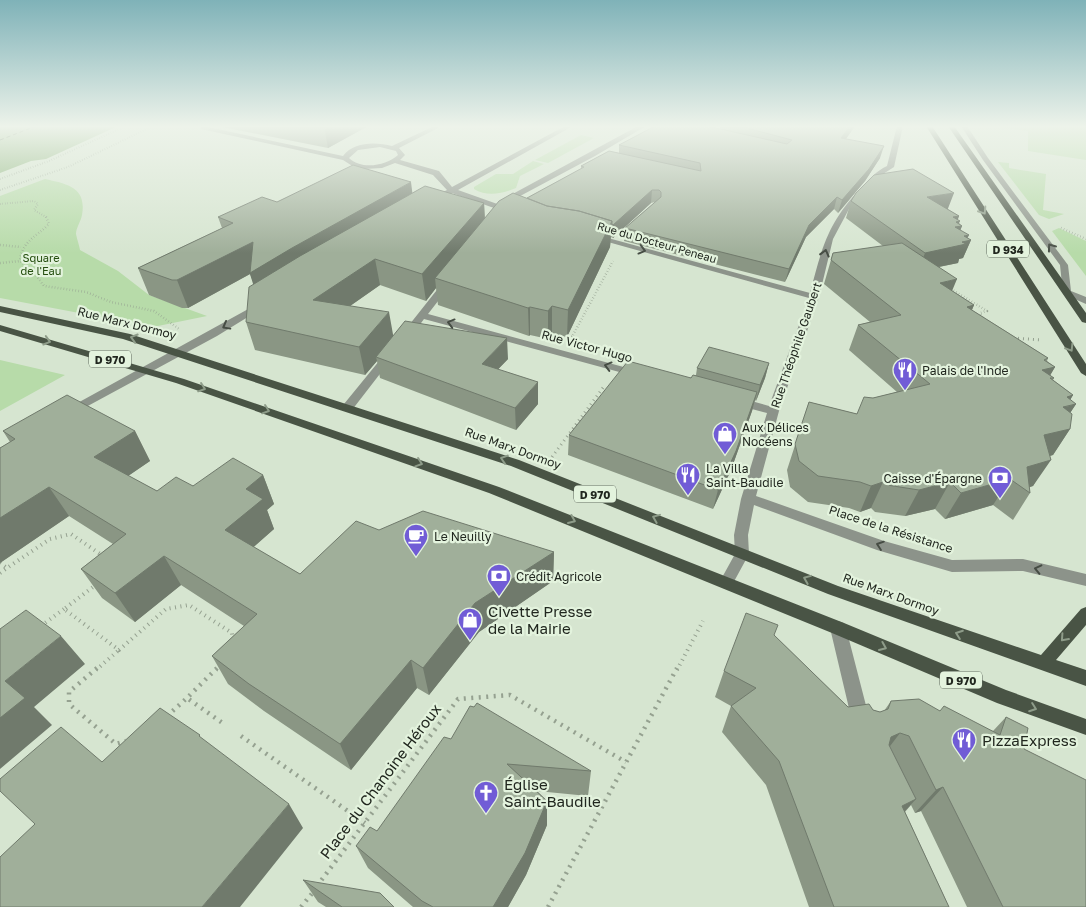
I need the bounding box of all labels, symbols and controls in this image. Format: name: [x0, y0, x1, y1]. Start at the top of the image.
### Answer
one-way arrow: [977, 206, 987, 215]
street label: Rue du Docteur Peneau: [596, 219, 718, 265]
road number: D 934: [987, 240, 1029, 258]
one-way arrow: [1048, 243, 1057, 253]
one-way arrow: [637, 245, 645, 255]
one-way arrow: [819, 248, 830, 257]
park label: Square de l'Eau: [21, 251, 61, 277]
street label: Rue Théophile Gaubert: [767, 280, 825, 410]
street label: Rue Marx Dormoy: [76, 303, 178, 343]
one-way arrow: [448, 319, 456, 329]
one-way arrow: [222, 320, 231, 330]
street label: Rue Victor Hugo: [540, 327, 634, 365]
one-way arrow: [130, 334, 138, 344]
one-way arrow: [42, 335, 51, 346]
one-way arrow: [1064, 343, 1074, 352]
road number: D 970: [89, 350, 131, 368]
restaurant icon: Palais de l'Inde: [892, 357, 918, 391]
one-way arrow: [603, 361, 612, 372]
place label: Palais de l'Inde: [922, 363, 1009, 378]
one-way arrow: [198, 382, 206, 392]
one-way arrow: [261, 404, 270, 414]
place label: Aux Délices Nocéens: [742, 420, 809, 449]
shop icon: Aux Délices Nocéens: [712, 421, 738, 455]
street label: Rue Marx Dormoy: [463, 424, 563, 472]
one-way arrow: [501, 455, 509, 465]
one-way arrow: [415, 457, 423, 467]
place label: La Villa Saint-Baudile: [706, 461, 783, 490]
restaurant icon: La Villa Saint-Baudile: [675, 462, 701, 496]
bank icon: Caisse d'Épargne: [987, 465, 1013, 499]
place label: Caisse d'Épargne: [883, 471, 982, 486]
road number: D 970: [574, 486, 616, 502]
street label: Place de la Résistance: [827, 502, 955, 556]
one-way arrow: [567, 514, 576, 525]
one-way arrow: [652, 514, 661, 524]
cafe icon: Le Neuilly: [403, 523, 429, 557]
place label: Le Neuilly: [434, 529, 492, 544]
one-way arrow: [876, 541, 884, 551]
bank icon: Crédit Agricole: [486, 563, 512, 597]
one-way arrow: [1034, 564, 1043, 575]
place label: Crédit Agricole: [516, 569, 602, 584]
street label: Rue Marx Dormoy: [841, 570, 941, 618]
one-way arrow: [803, 575, 811, 585]
place label: Civette Presse de la Mairie: [488, 602, 592, 637]
shop icon: Civette Presse de la Mairie: [457, 607, 483, 641]
one-way arrow: [955, 630, 964, 640]
one-way arrow: [1061, 633, 1070, 642]
one-way arrow: [878, 640, 887, 651]
road number: D 970: [940, 672, 982, 688]
street label: Place du Chanoine Héroux: [316, 700, 444, 862]
one-way arrow: [1029, 702, 1037, 712]
restaurant icon: PizzaExpress: [951, 727, 977, 761]
place label: PizzaExpress: [982, 731, 1077, 749]
place label: Église Saint-Baudile: [504, 775, 601, 810]
church icon: Église Saint-Baudile: [473, 780, 499, 814]

